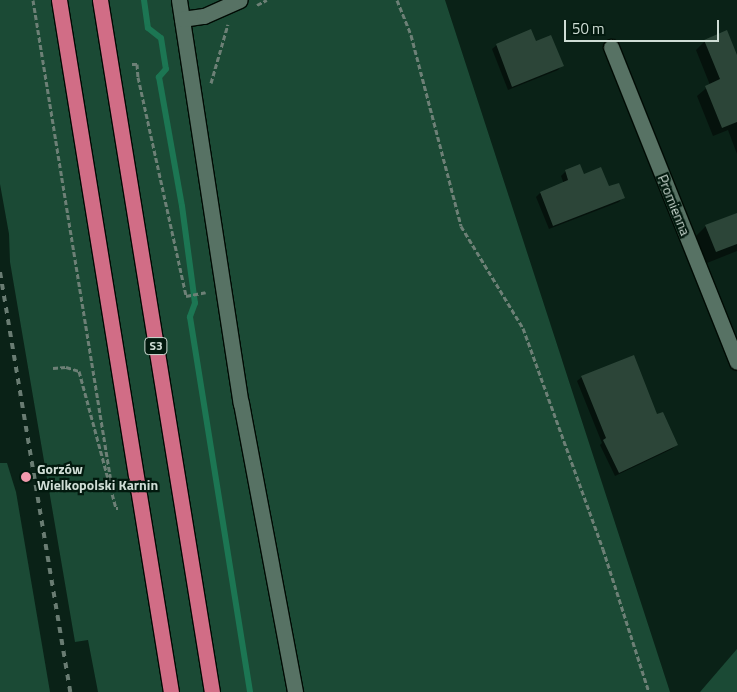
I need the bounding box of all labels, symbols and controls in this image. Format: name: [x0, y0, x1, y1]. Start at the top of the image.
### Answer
scale bar: [567, 10, 722, 42]
text: 50 m: [572, 17, 605, 40]
street label: Promienna: [654, 172, 694, 238]
road number: S3: [144, 336, 168, 356]
place label: Gorzów Wielkopolski Karnin: [37, 461, 158, 494]
marker: Gorzów Wielkopolski Karnin: [19, 470, 33, 484]

